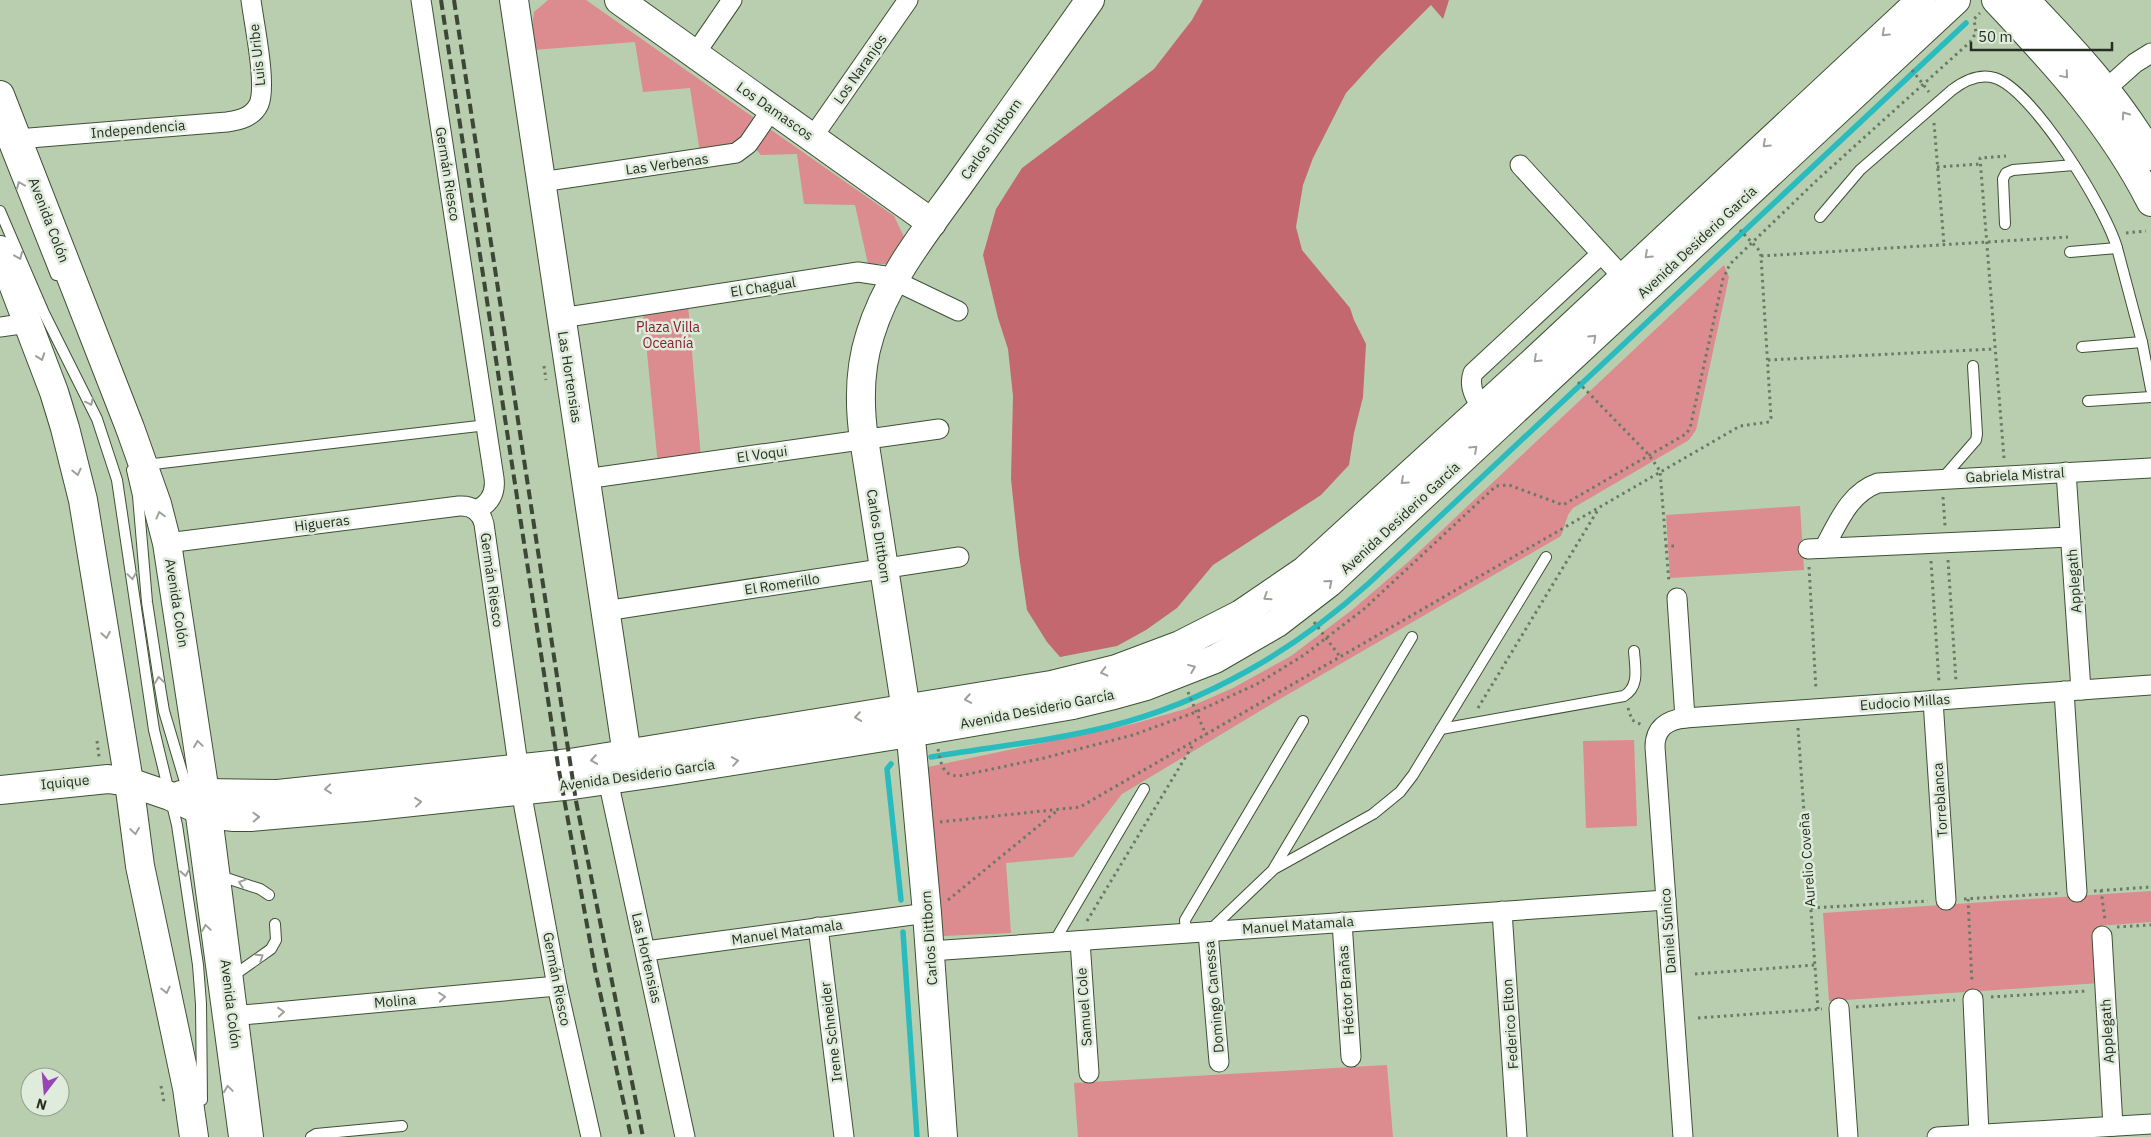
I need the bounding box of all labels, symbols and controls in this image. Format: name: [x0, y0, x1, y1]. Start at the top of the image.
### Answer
scale bar: [1971, 20, 2112, 52]
street label: Luis Uribe: [245, 23, 269, 87]
one-way arrow: [1882, 27, 1891, 36]
text: 50 m: [1978, 27, 2013, 46]
street label: Los Naranjos: [829, 31, 891, 107]
one-way arrow: [2059, 69, 2068, 78]
street label: Los Damascos: [733, 78, 817, 144]
street label: Carlos Dittborn: [956, 95, 1026, 183]
one-way arrow: [2122, 111, 2131, 121]
street label: Independencia: [90, 116, 187, 142]
street label: Germán Riesco: [432, 126, 464, 223]
one-way arrow: [1763, 138, 1772, 147]
street label: Las Verbenas: [624, 149, 710, 179]
street label: Avenida Colón: [25, 175, 73, 265]
one-way arrow: [16, 181, 26, 190]
street label: Avenida Desiderio García: [1634, 182, 1761, 302]
one-way arrow: [1644, 249, 1653, 258]
one-way arrow: [13, 251, 23, 260]
street label: El Chagual: [729, 273, 797, 301]
park label: Plaza Villa Oceanía: [636, 318, 701, 352]
street label: Las Hortensias: [554, 330, 586, 424]
one-way arrow: [1588, 335, 1597, 344]
one-way arrow: [35, 353, 45, 361]
one-way arrow: [1533, 353, 1542, 362]
one-way arrow: [83, 397, 94, 406]
street label: El Voqui: [736, 442, 788, 466]
one-way arrow: [1469, 446, 1478, 455]
street label: Avenida Desiderio García: [1337, 458, 1464, 578]
street label: Gabriela Mistral: [1965, 463, 2065, 487]
one-way arrow: [71, 468, 82, 477]
one-way arrow: [1400, 475, 1409, 484]
street label: Carlos Dittborn: [863, 488, 895, 584]
one-way arrow: [155, 511, 166, 520]
street label: Higueras: [293, 511, 351, 535]
street label: Germán Riesco: [476, 532, 508, 629]
street label: Applegath: [2063, 548, 2085, 614]
street label: Avenida Colón: [161, 557, 193, 649]
street label: El Romerillo: [743, 569, 821, 599]
one-way arrow: [126, 572, 137, 580]
one-way arrow: [1324, 580, 1333, 589]
one-way arrow: [1263, 591, 1273, 600]
one-way arrow: [100, 631, 111, 639]
one-way arrow: [1187, 664, 1196, 675]
one-way arrow: [1100, 666, 1109, 677]
one-way arrow: [154, 676, 164, 685]
street label: Avenida Desiderio García: [958, 685, 1116, 733]
street label: Eudocio Millas: [1859, 690, 1951, 714]
one-way arrow: [963, 694, 972, 704]
one-way arrow: [854, 712, 862, 722]
one-way arrow: [194, 740, 204, 749]
one-way arrow: [590, 754, 599, 764]
street label: Avenida Desiderio García: [558, 755, 716, 795]
one-way arrow: [731, 756, 739, 766]
street label: Torreblanca: [1928, 762, 1952, 838]
street label: Iquique: [40, 770, 91, 794]
one-way arrow: [324, 783, 332, 794]
one-way arrow: [414, 796, 422, 807]
one-way arrow: [252, 812, 260, 822]
street label: Aurelio Coveña: [1795, 812, 1819, 908]
one-way arrow: [130, 826, 140, 835]
one-way arrow: [180, 869, 190, 877]
one-way arrow: [238, 879, 247, 889]
street label: Daniel Súnico: [1656, 888, 1680, 974]
street label: Carlos Dittborn: [917, 890, 941, 986]
street label: Las Hortensias: [628, 911, 666, 1005]
street label: Manuel Matamala: [1242, 912, 1355, 938]
street label: Manuel Matamala: [730, 915, 844, 949]
one-way arrow: [201, 923, 212, 931]
street label: Germán Riesco: [539, 931, 575, 1028]
street label: Domingo Canessa: [1200, 940, 1228, 1054]
street label: Héctor Brañas: [1334, 944, 1358, 1035]
one-way arrow: [254, 954, 263, 963]
street label: Avenida Colón: [217, 958, 245, 1050]
street label: Samuel Cole: [1072, 967, 1096, 1047]
street label: Federico Elton: [1498, 978, 1522, 1070]
street label: Irene Schneider: [816, 981, 846, 1083]
one-way arrow: [160, 986, 171, 995]
street label: Molina: [373, 990, 417, 1012]
one-way arrow: [439, 992, 447, 1003]
street label: Applegath: [2096, 998, 2118, 1064]
one-way arrow: [277, 1007, 285, 1018]
north arrow: [20, 1067, 70, 1117]
one-way arrow: [223, 1084, 233, 1093]
text: N: [34, 1094, 49, 1115]

